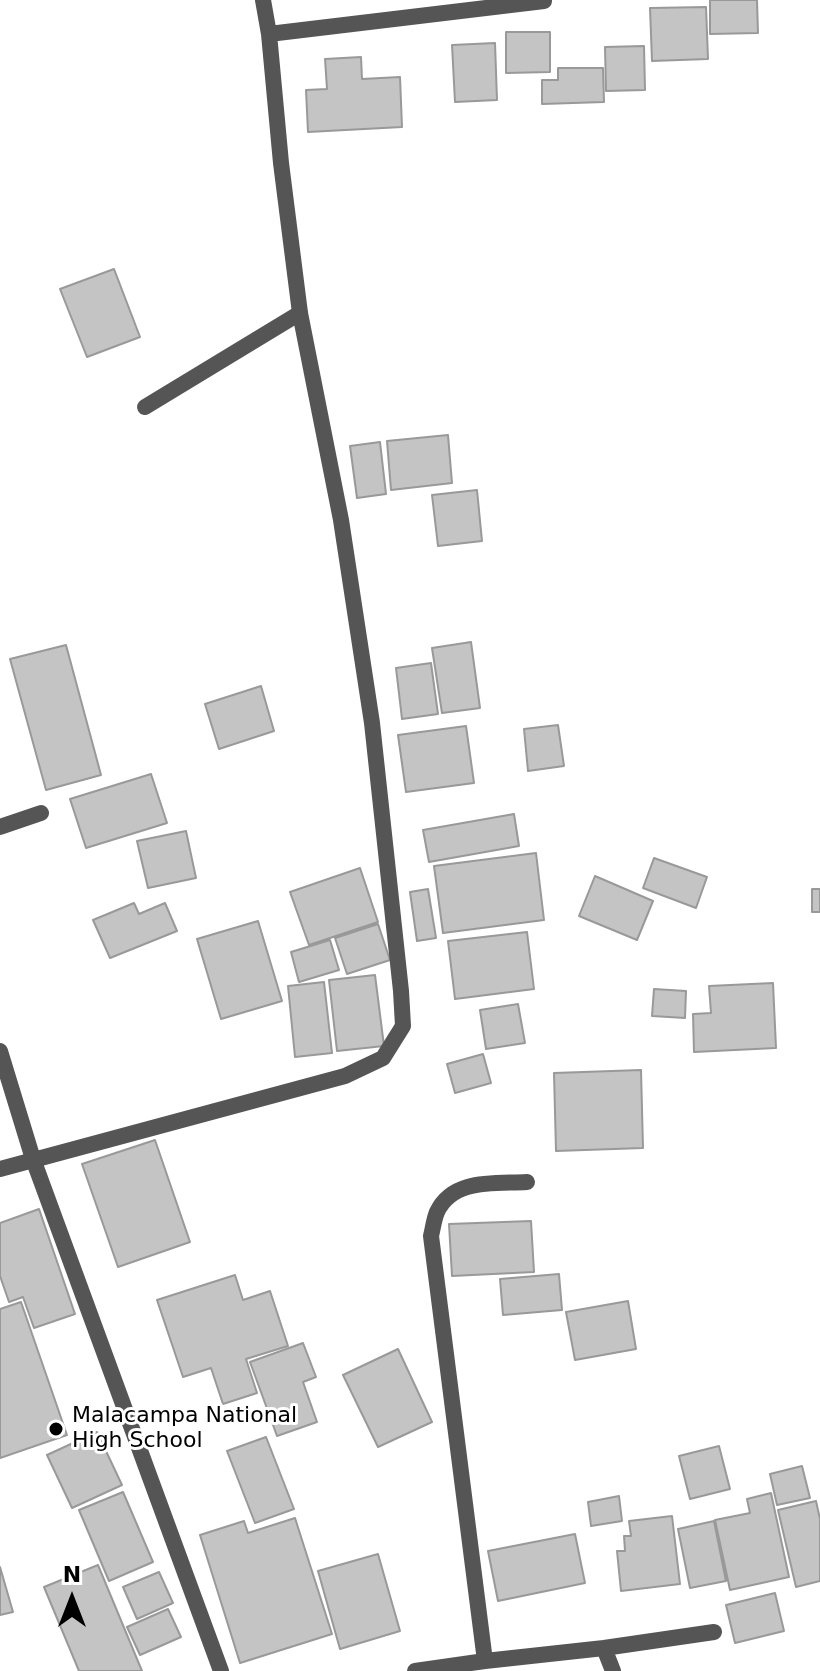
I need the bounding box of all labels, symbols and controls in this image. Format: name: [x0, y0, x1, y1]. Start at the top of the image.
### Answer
place label: Malacampa National High School: [72, 1403, 297, 1454]
marker: Malacampa National High School: [47, 1420, 65, 1438]
north arrow: [32, 1559, 112, 1639]
text: N: [63, 1562, 81, 1587]

